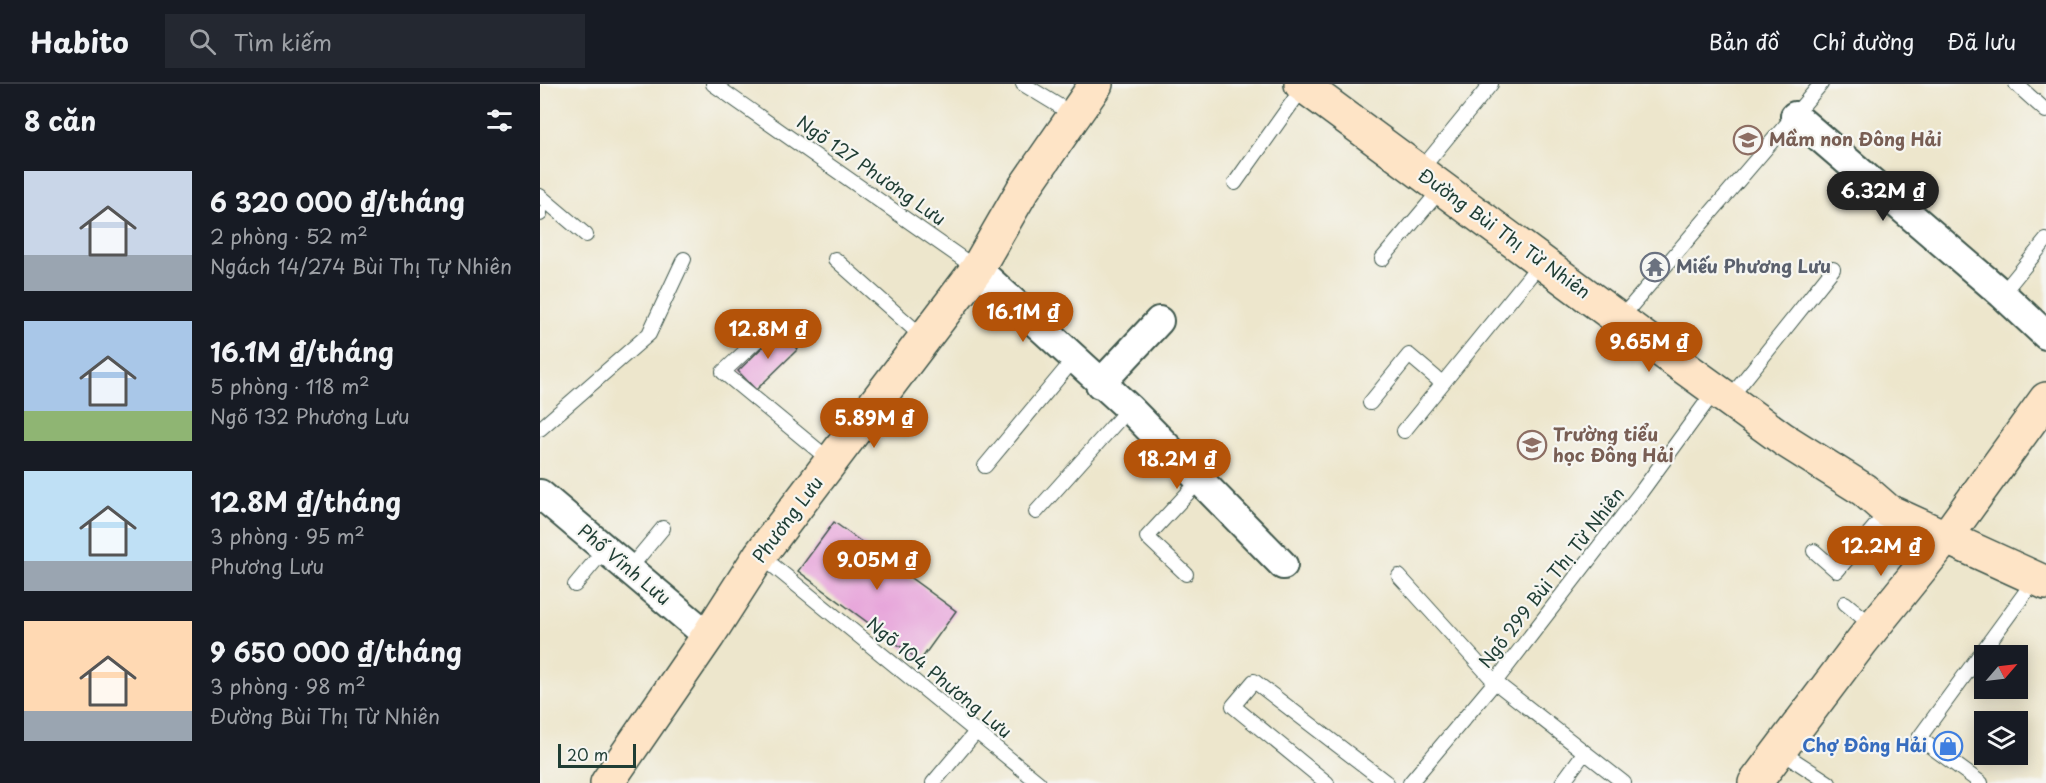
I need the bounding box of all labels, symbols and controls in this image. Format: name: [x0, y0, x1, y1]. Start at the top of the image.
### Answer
search box: [165, 14, 585, 68]
text: Habito: [30, 20, 129, 63]
icon: search: [186, 25, 219, 58]
text: Tìm kiếm: [234, 25, 332, 58]
text: Bản đồ: [1709, 25, 1779, 57]
text: Chỉ đường: [1812, 25, 1914, 57]
text: Đã lưu: [1947, 25, 2016, 57]
text: 8 căn: [24, 101, 96, 140]
icon: filters: [483, 104, 516, 137]
street label: Ngõ 127 Phương Lưu: [792, 108, 952, 231]
school or university icon: Mầm non Đông Hải: [1732, 124, 1764, 156]
place label: Mầm non Đông Hải: [1769, 125, 1942, 152]
street label: Đường Bùi Thị Từ Nhiên: [1413, 161, 1597, 305]
pin: 6.32M ₫: [1828, 171, 1938, 222]
text: 6.32M ₫: [1841, 175, 1925, 205]
text: 6 320 000 ₫/tháng: [210, 182, 465, 221]
icon: home: [72, 195, 144, 267]
text: 2 phòng · 52 m²: [210, 221, 368, 251]
text: Ngách 14/274 Bùi Thị Tự Nhiên: [210, 251, 512, 281]
temple icon: Miếu Phương Lưu: [1639, 251, 1671, 283]
place label: Miếu Phương Lưu: [1676, 252, 1831, 279]
pin: 16.1M ₫: [968, 292, 1078, 343]
text: 16.1M ₫: [986, 296, 1060, 326]
pin: 12.8M ₫: [713, 309, 823, 360]
text: 12.8M ₫: [729, 313, 807, 343]
pin: 9.65M ₫: [1594, 322, 1704, 373]
text: 9.65M ₫: [1609, 326, 1689, 356]
text: 16.1M ₫/tháng: [210, 332, 394, 371]
icon: home: [72, 345, 144, 417]
text: 5 phòng · 118 m²: [210, 371, 370, 401]
pin: 5.89M ₫: [819, 398, 929, 449]
text: Ngõ 132 Phương Lưu: [210, 401, 410, 431]
text: 5.89M ₫: [834, 402, 914, 432]
place label: Trường tiểu học Đông Hải: [1553, 420, 1674, 468]
school or university icon: Trường tiểu học Đông Hải: [1516, 429, 1548, 461]
pin: 18.2M ₫: [1122, 439, 1232, 490]
text: 18.2M ₫: [1138, 443, 1216, 473]
street label: Phương Lưu: [745, 470, 828, 568]
street label: Ngõ 299 Bùi Thị Từ Nhiên: [1472, 481, 1630, 673]
text: 12.8M ₫/tháng: [210, 482, 401, 521]
icon: home: [72, 495, 144, 567]
street label: Phố Vĩnh Lưu: [573, 517, 677, 611]
text: 3 phòng · 95 m²: [210, 521, 365, 551]
pin: 12.2M ₫: [1826, 526, 1936, 577]
text: 12.2M ₫: [1841, 530, 1921, 560]
pin: 9.05M ₫: [822, 540, 932, 591]
text: 9.05M ₫: [837, 544, 917, 574]
text: Phương Lưu: [210, 551, 324, 581]
street label: Ngõ 104 Phương Lưu: [861, 610, 1018, 744]
text: 9 650 000 ₫/tháng: [210, 632, 462, 671]
icon: home: [72, 645, 144, 717]
north arrow: [1974, 645, 2028, 699]
map controls: [1974, 645, 2028, 765]
text: 3 phòng · 98 m²: [210, 671, 366, 701]
text: Đường Bùi Thị Từ Nhiên: [210, 701, 440, 731]
button: layers: [1974, 711, 2028, 765]
shop icon: Chợ Đông Hải: [1932, 730, 1964, 762]
place label: Chợ Đông Hải: [1802, 731, 1927, 758]
scale bar: [558, 741, 636, 768]
text: 20 m: [567, 742, 608, 766]

